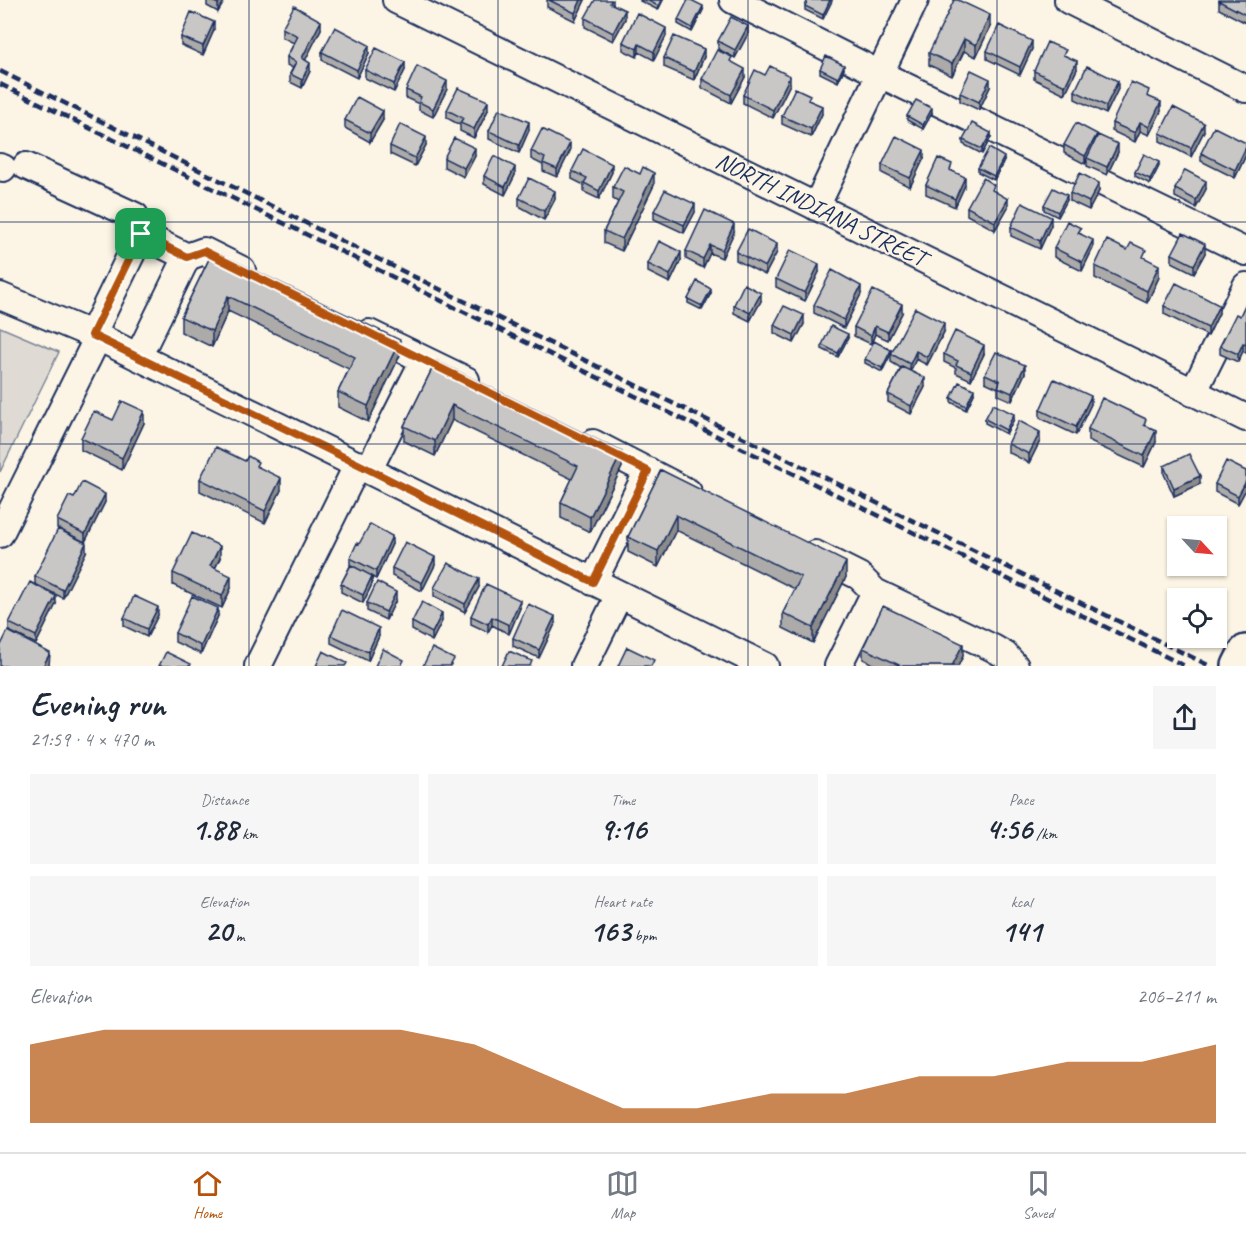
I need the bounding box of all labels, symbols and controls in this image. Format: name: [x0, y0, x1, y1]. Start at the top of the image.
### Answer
street label: NORTH INDIANA STREET: [711, 145, 936, 276]
pin: [115, 208, 166, 259]
icon: arrive: [124, 217, 157, 250]
north arrow: [1167, 516, 1227, 576]
map controls: [1167, 516, 1227, 648]
button: locate: [1167, 588, 1227, 648]
text: Evening run: [30, 683, 165, 725]
button: share: [1153, 686, 1216, 749]
text: 21:59 · 4 × 470 m: [30, 727, 154, 752]
text: Distance: [201, 790, 249, 810]
text: Time: [611, 790, 635, 810]
text: Pace: [1009, 790, 1034, 810]
text: 1.88: [192, 810, 238, 848]
text: 9:16: [600, 810, 646, 848]
text: 4:56: [986, 810, 1032, 848]
text: km: [238, 824, 258, 844]
text: /km: [1032, 824, 1057, 844]
text: Elevation: [200, 892, 249, 912]
text: Heart rate: [594, 892, 652, 912]
text: kcal: [1011, 892, 1032, 912]
text: 20: [205, 912, 232, 950]
text: 163: [590, 912, 631, 950]
text: 141: [1001, 912, 1042, 950]
text: m: [232, 926, 245, 946]
text: bpm: [631, 926, 656, 946]
text: Elevation: [30, 984, 92, 1009]
text: 206–211 m: [1137, 984, 1216, 1009]
tab: Home: [191, 1167, 224, 1223]
tab: Map: [606, 1167, 639, 1223]
tab: Saved: [1022, 1167, 1055, 1223]

